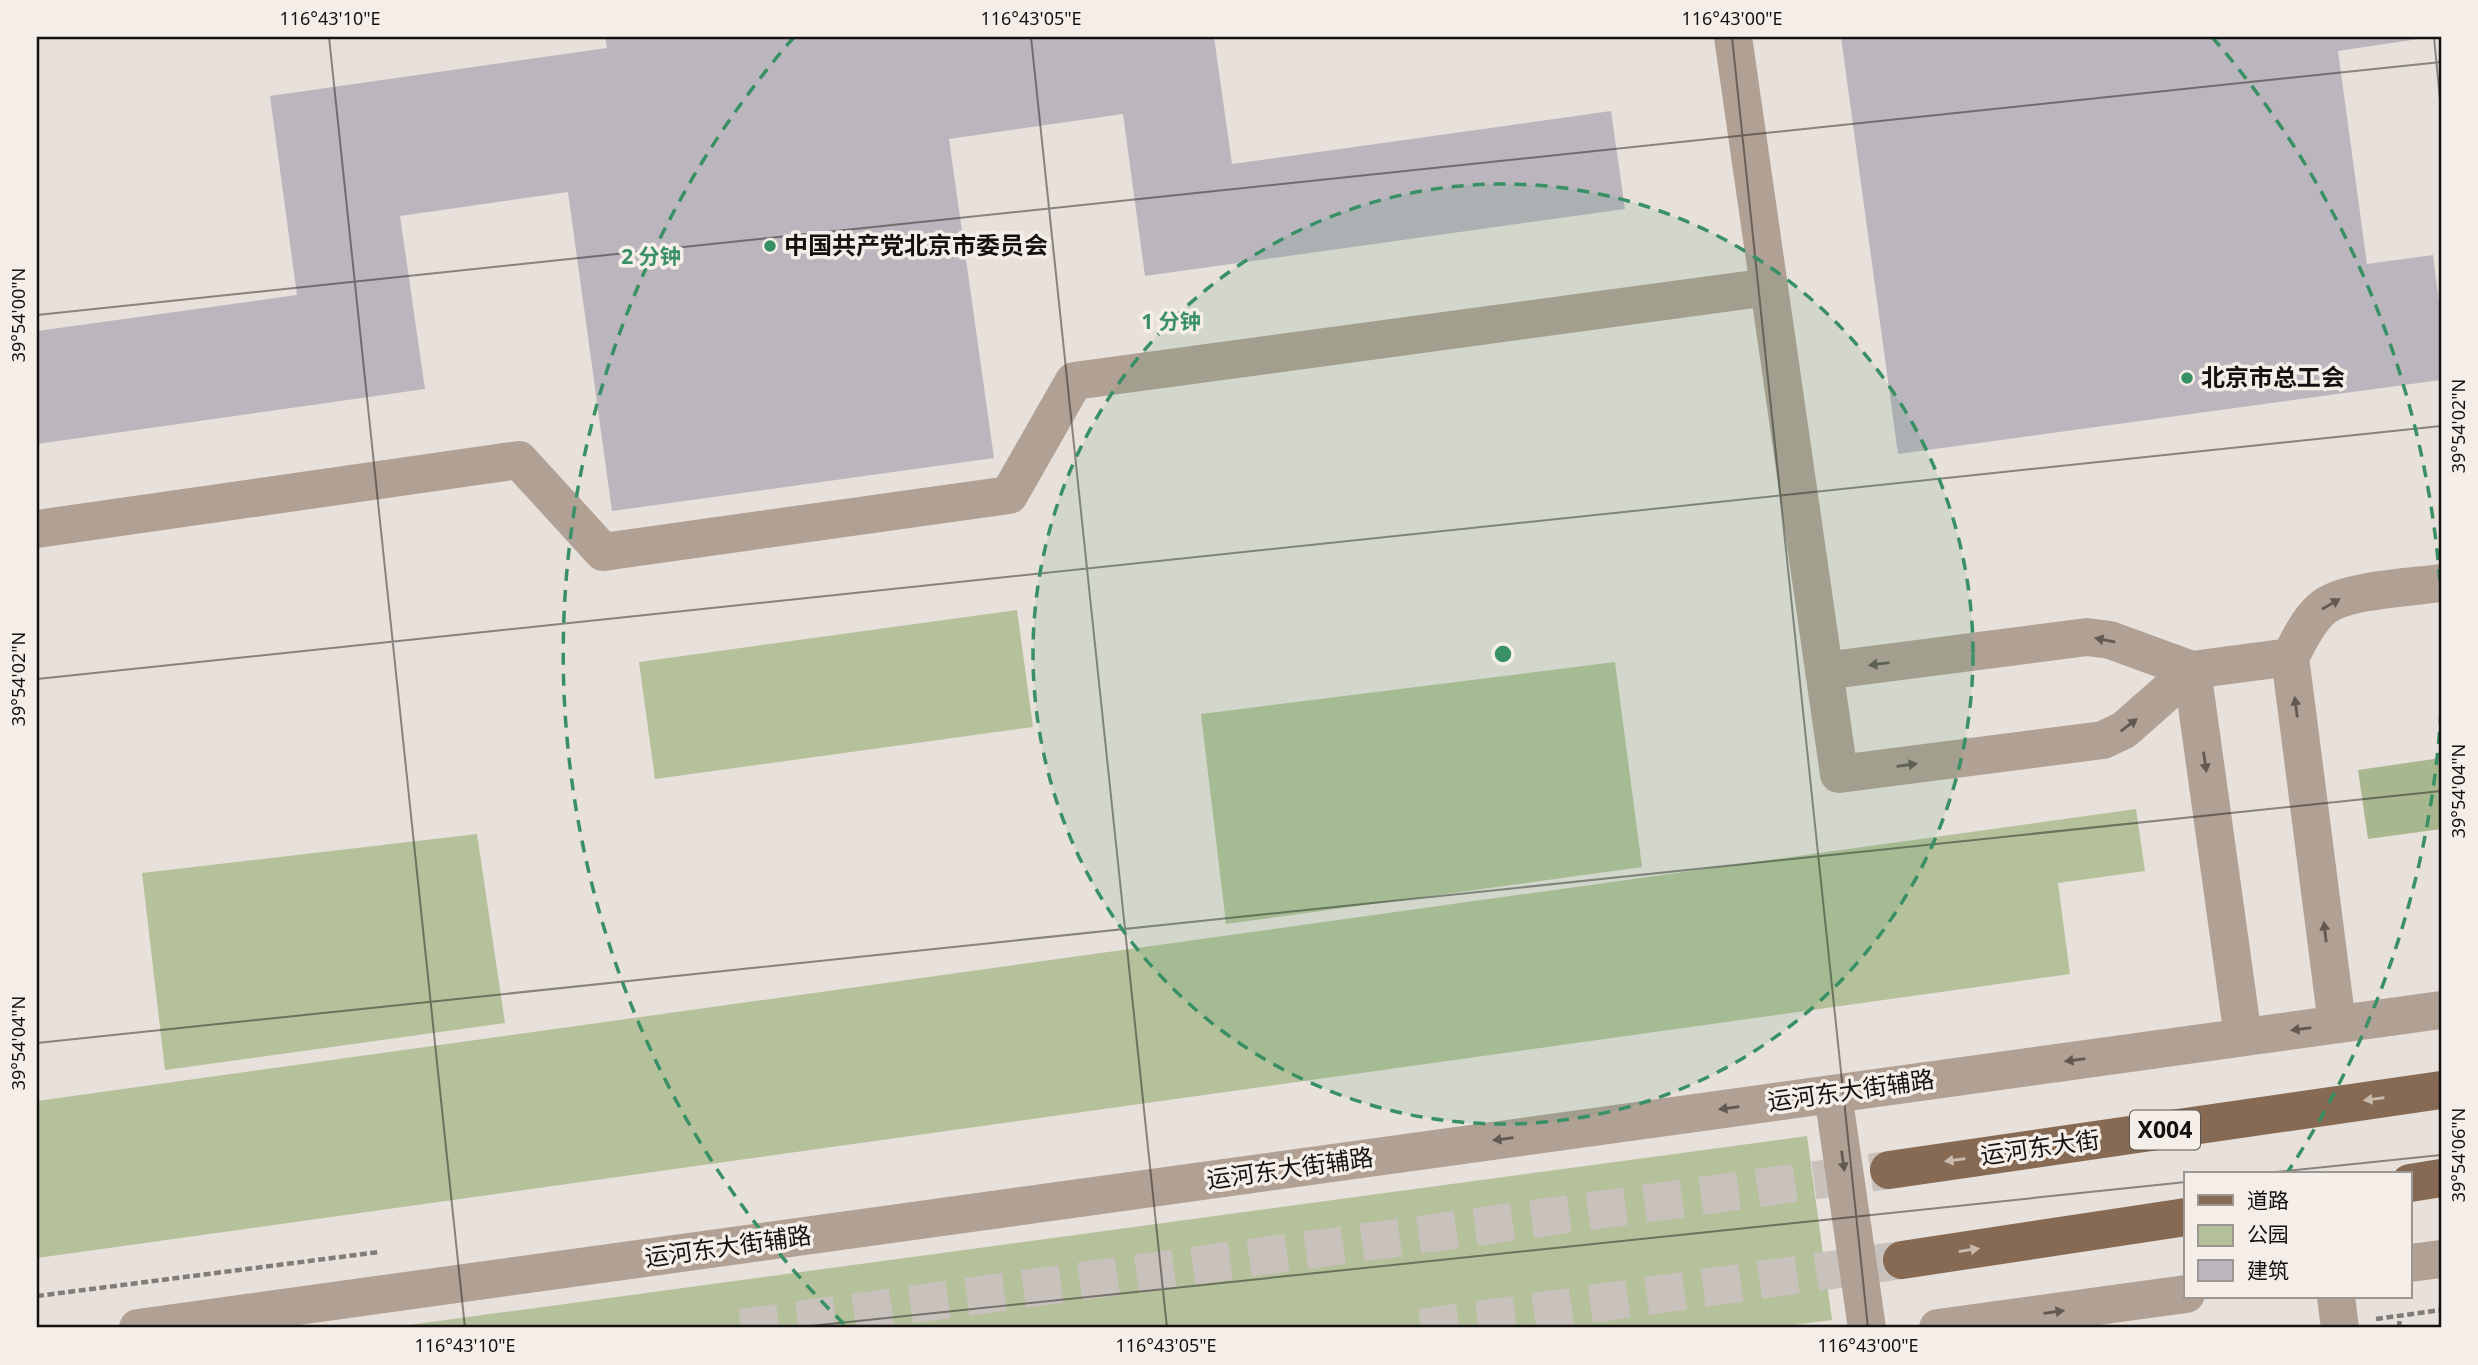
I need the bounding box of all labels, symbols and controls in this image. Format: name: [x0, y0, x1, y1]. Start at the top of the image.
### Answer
text: 116°43'10"E: [279, 6, 381, 30]
text: 116°43'05"E: [980, 6, 1082, 30]
text: 116°43'00"E: [1681, 6, 1783, 30]
place label: 中国共产党北京市委员会: [784, 228, 1048, 261]
marker: 中国共产党北京市委员会: [762, 238, 778, 254]
text: 2 分钟: [621, 242, 681, 270]
text: 39°54'00"N: [6, 268, 30, 362]
text: 1 分钟: [1141, 307, 1201, 335]
place label: 北京市总工会: [2201, 360, 2345, 393]
marker: 北京市总工会: [2179, 370, 2195, 386]
text: 39°54'02"N: [2446, 379, 2470, 473]
one-way arrow: [2321, 598, 2341, 611]
text: 39°54'02"N: [6, 632, 30, 726]
one-way arrow: [2094, 634, 2116, 645]
centre of rings: [1491, 642, 1515, 666]
one-way arrow: [1868, 659, 1890, 670]
one-way arrow: [2290, 696, 2301, 718]
one-way arrow: [2119, 717, 2137, 732]
text: 39°54'04"N: [2446, 744, 2470, 838]
one-way arrow: [2199, 751, 2210, 773]
one-way arrow: [1896, 760, 1918, 771]
one-way arrow: [2320, 921, 2331, 943]
text: 39°54'04"N: [6, 996, 30, 1090]
one-way arrow: [2290, 1024, 2312, 1035]
one-way arrow: [2064, 1055, 2086, 1066]
street label: 运河东大街辅路: [1765, 1061, 1936, 1118]
one-way arrow: [2363, 1094, 2385, 1105]
one-way arrow: [1718, 1103, 1740, 1114]
text: 39°54'06"N: [2446, 1108, 2470, 1202]
road number: X004: [2130, 1110, 2200, 1149]
street label: 运河东大街: [1978, 1122, 2102, 1171]
one-way arrow: [1492, 1134, 1514, 1145]
street label: 运河东大街辅路: [1204, 1139, 1375, 1196]
one-way arrow: [1838, 1150, 1849, 1172]
one-way arrow: [1943, 1155, 1965, 1166]
legend: [2184, 1172, 2412, 1298]
text: 道路: [2247, 1186, 2289, 1214]
street label: 运河东大街辅路: [642, 1217, 813, 1274]
text: 公园: [2247, 1220, 2289, 1248]
one-way arrow: [1958, 1244, 1980, 1255]
text: 建筑: [2247, 1256, 2289, 1284]
one-way arrow: [2043, 1307, 2065, 1318]
text: 116°43'10"E: [414, 1333, 516, 1357]
text: 116°43'05"E: [1115, 1333, 1217, 1357]
text: 116°43'00"E: [1817, 1333, 1919, 1357]

